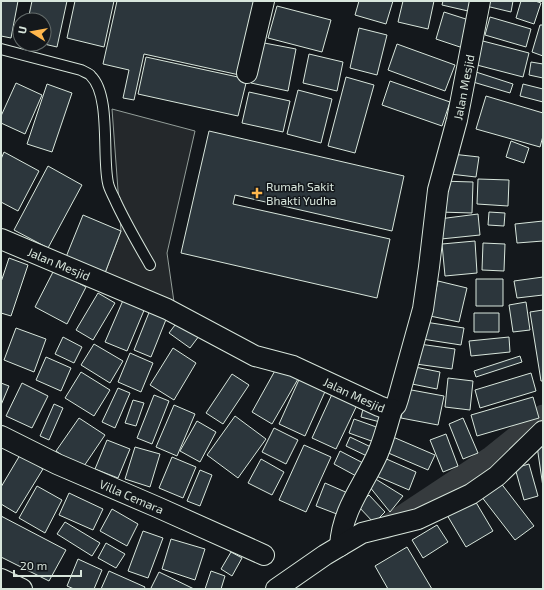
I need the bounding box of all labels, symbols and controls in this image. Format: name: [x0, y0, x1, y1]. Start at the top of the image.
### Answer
north arrow: [12, 12, 52, 52]
text: U: [15, 25, 29, 35]
street label: Jalan Mesjid: [450, 53, 477, 121]
place label: Rumah Sakit Bhakti Yudha: [266, 179, 336, 207]
marker: Rumah Sakit Bhakti Yudha: [251, 187, 263, 199]
street label: Jalan Mesjid: [26, 244, 92, 283]
street label: Jalan Mesjid: [321, 374, 387, 415]
street label: Villa Cemara: [98, 476, 166, 516]
scale bar: [14, 552, 81, 578]
text: 20 m: [20, 558, 47, 572]

